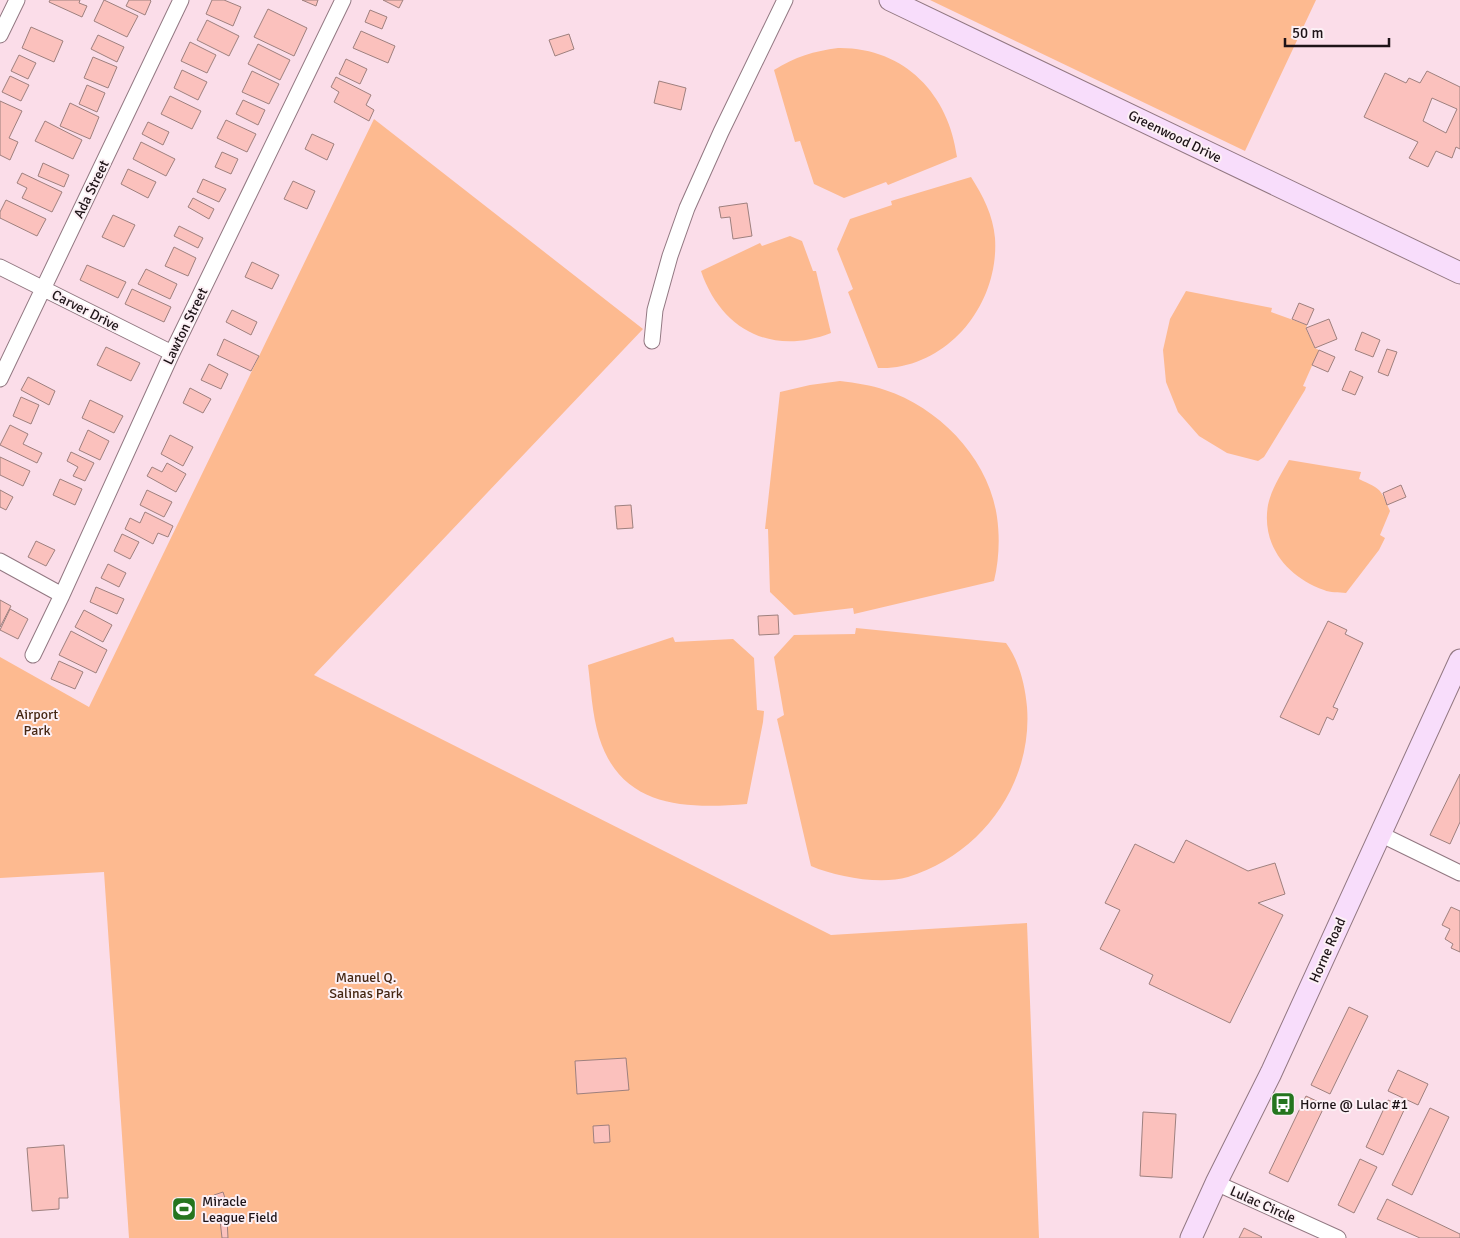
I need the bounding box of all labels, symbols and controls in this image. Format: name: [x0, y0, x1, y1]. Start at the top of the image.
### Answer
scale bar: [1285, 15, 1389, 47]
text: 50 m: [1292, 24, 1323, 42]
street label: Greenwood Drive: [1125, 107, 1224, 166]
street label: Ada Street: [70, 157, 113, 221]
street label: Lawton Street: [159, 285, 211, 368]
street label: Carver Drive: [49, 286, 122, 335]
park label: Airport Park: [16, 706, 58, 739]
street label: Horne Road: [1306, 915, 1349, 985]
park label: Manuel Q. Salinas Park: [329, 969, 403, 1002]
bus stop icon: Horne @ Lulac #1: [1270, 1091, 1296, 1117]
place label: Horne @ Lulac #1: [1300, 1096, 1408, 1113]
street label: Lulac Circle: [1227, 1182, 1298, 1226]
place label: Miracle League Field: [202, 1193, 278, 1226]
sports icon: Miracle League Field: [171, 1196, 197, 1222]

